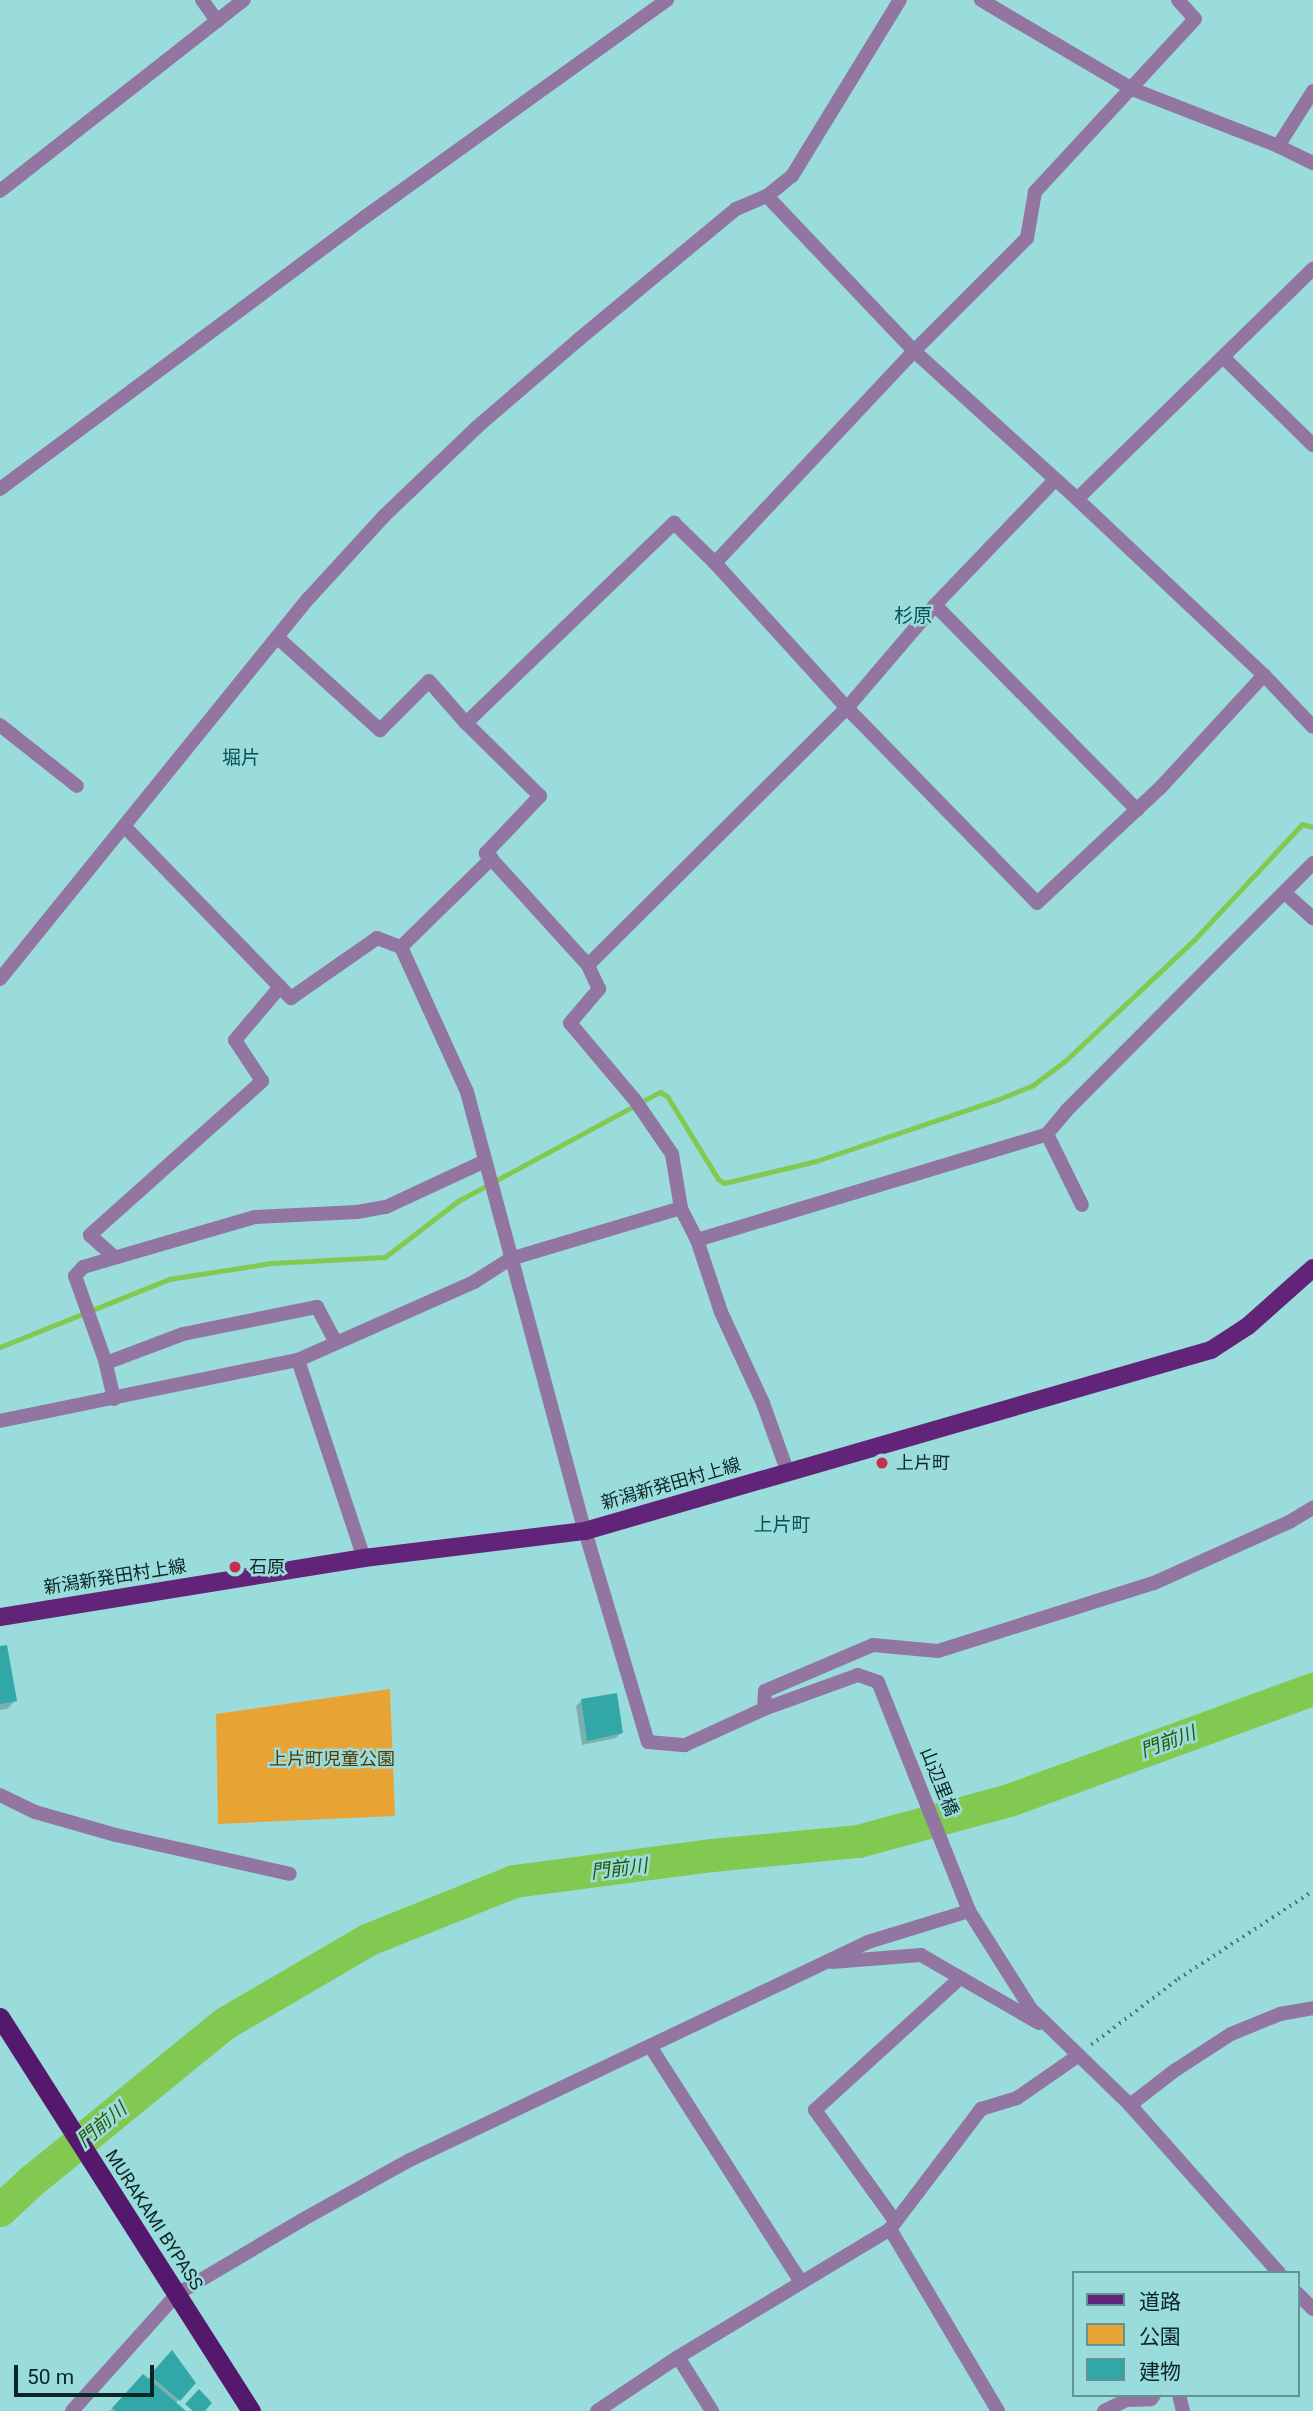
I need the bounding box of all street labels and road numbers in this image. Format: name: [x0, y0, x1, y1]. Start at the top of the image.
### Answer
street label: 新潟新発田村上線: [599, 1454, 743, 1514]
street label: 新潟新発田村上線: [42, 1555, 188, 1599]
street label: 山辺里橋: [916, 1745, 962, 1819]
street label: MURAKAMI BYPASS: [101, 2146, 207, 2294]

